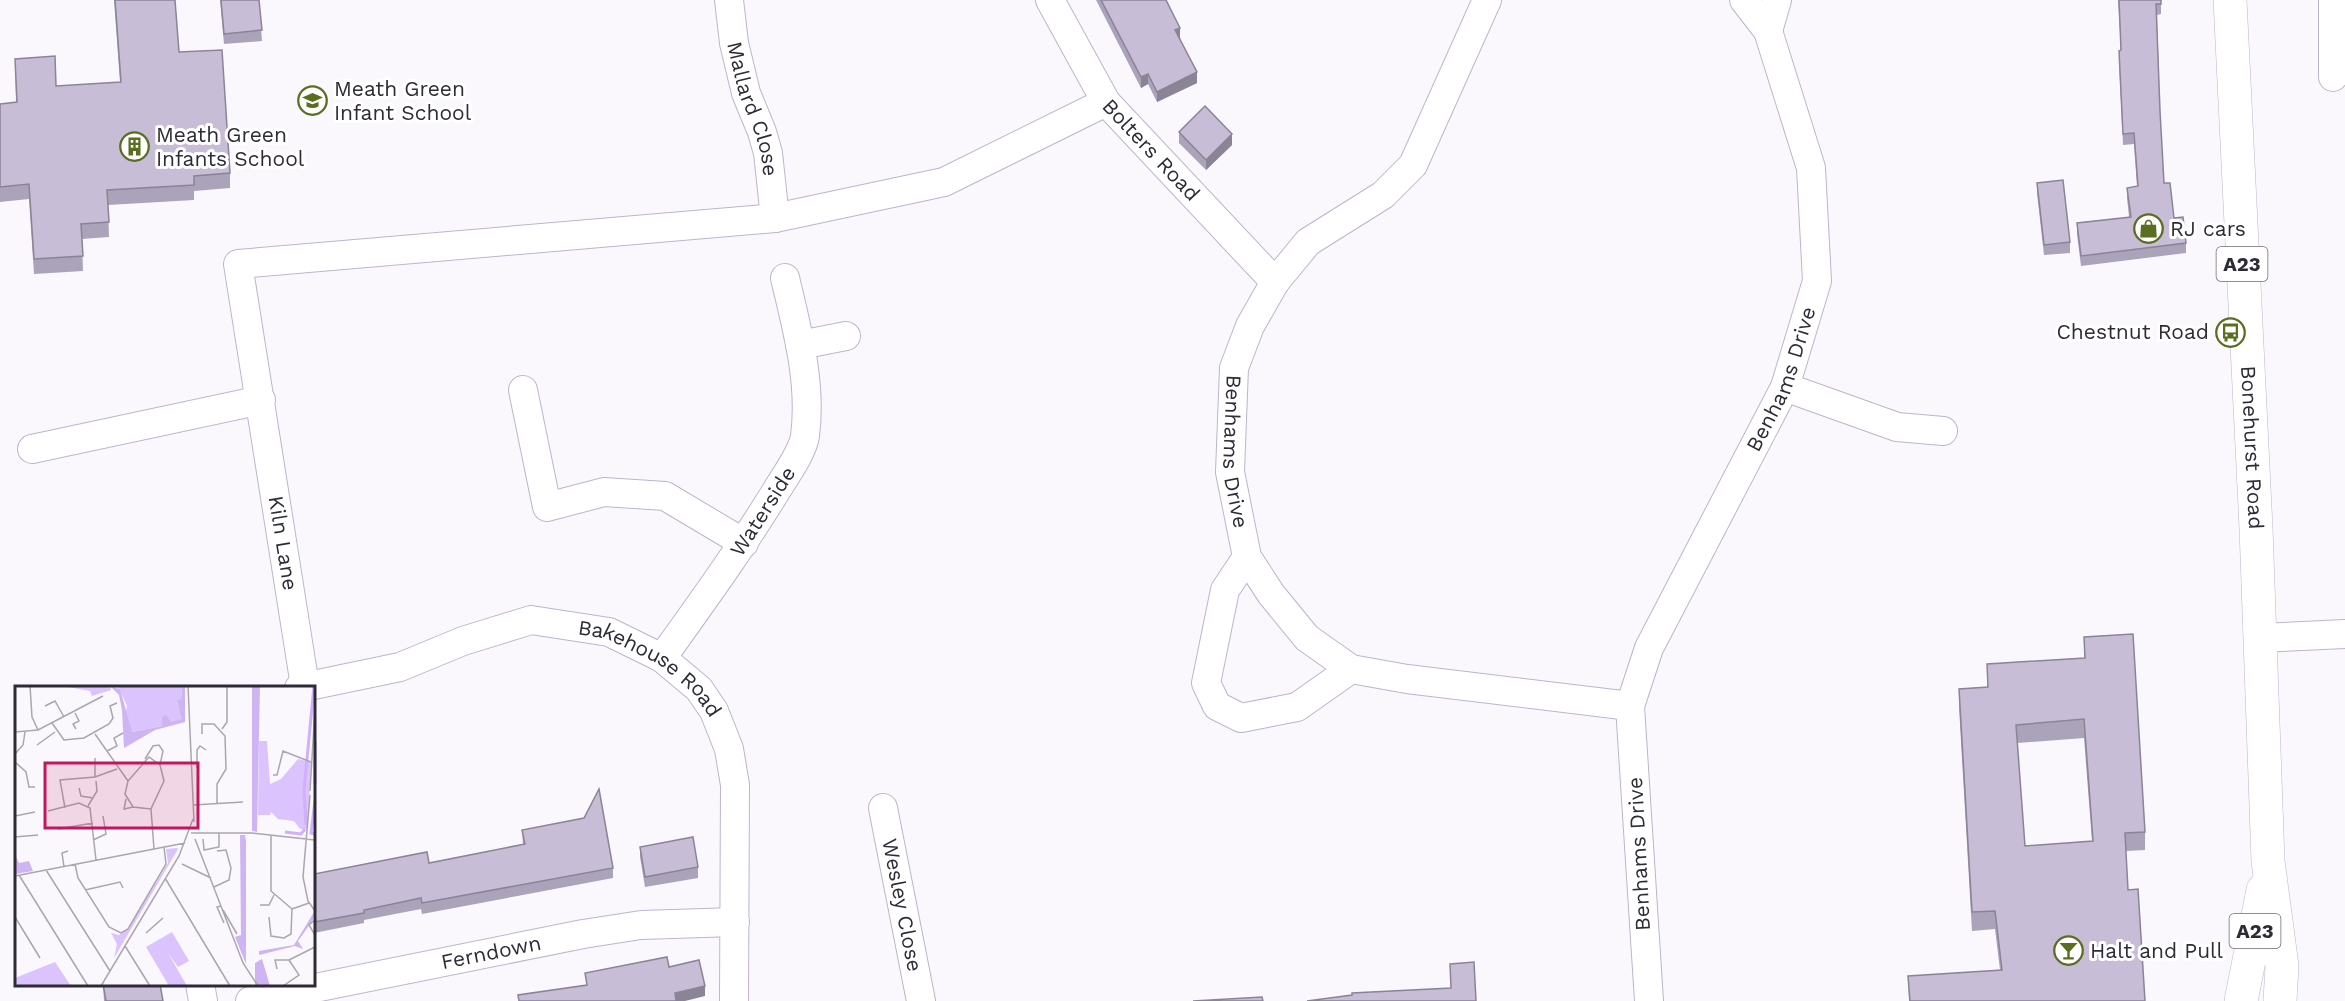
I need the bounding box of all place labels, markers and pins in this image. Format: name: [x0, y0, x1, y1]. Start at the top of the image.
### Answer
place label: Meath Green Infant School: [334, 76, 472, 125]
school or university icon: Meath Green Infant School: [297, 85, 329, 117]
place label: Meath Green Infants School: [156, 122, 305, 171]
building icon: Meath Green Infants School: [119, 131, 151, 163]
shop icon: RJ cars: [2133, 213, 2165, 245]
place label: RJ cars: [2170, 216, 2246, 241]
bus stop icon: Chestnut Road: [2214, 316, 2246, 348]
place label: Chestnut Road: [2056, 319, 2209, 344]
bar icon: Halt and Pull: [2053, 935, 2085, 967]
place label: Halt and Pull: [2090, 938, 2224, 963]

